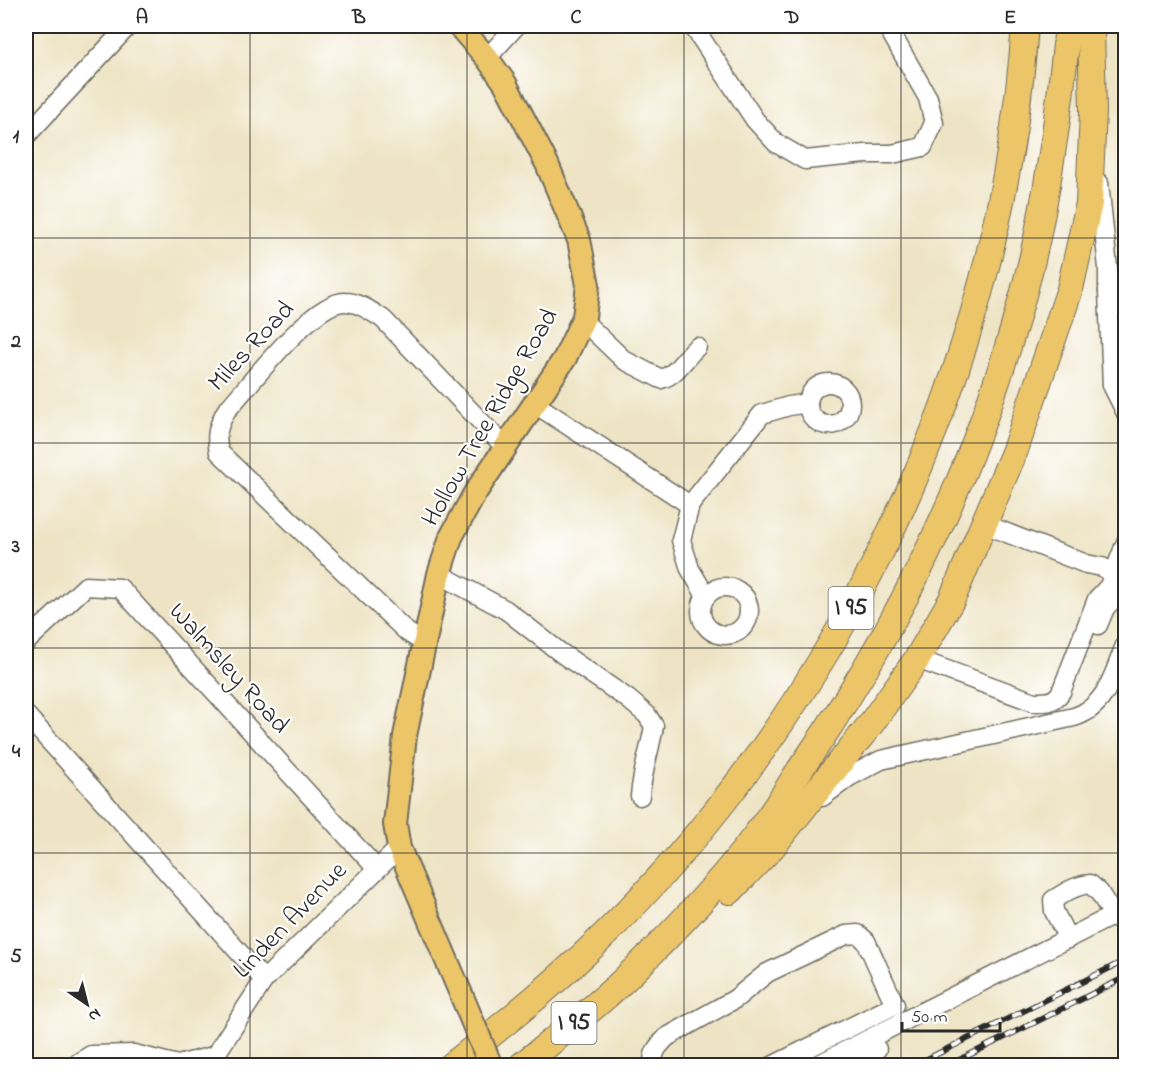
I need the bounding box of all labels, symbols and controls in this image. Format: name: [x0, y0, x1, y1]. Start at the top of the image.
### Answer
text: A: [136, 4, 148, 33]
text: B: [351, 4, 366, 33]
text: C: [571, 4, 582, 33]
text: D: [784, 4, 799, 33]
text: E: [1004, 4, 1016, 33]
text: 1: [13, 123, 20, 152]
street label: Miles Road: [200, 293, 305, 401]
street label: Hollow Tree Ridge Road: [413, 301, 569, 534]
text: 2: [10, 328, 21, 357]
text: 3: [11, 533, 20, 562]
road number: I 95: [828, 587, 874, 629]
street label: Walmsley Road: [159, 595, 298, 743]
text: 4: [12, 738, 21, 767]
street label: Linden Avenue: [225, 853, 357, 988]
text: 5: [10, 943, 22, 972]
north arrow: [57, 974, 117, 1034]
scale bar: [902, 995, 1000, 1033]
text: N: [83, 1002, 106, 1028]
road number: I 95: [552, 1002, 596, 1044]
text: 50 m: [911, 1005, 948, 1031]

